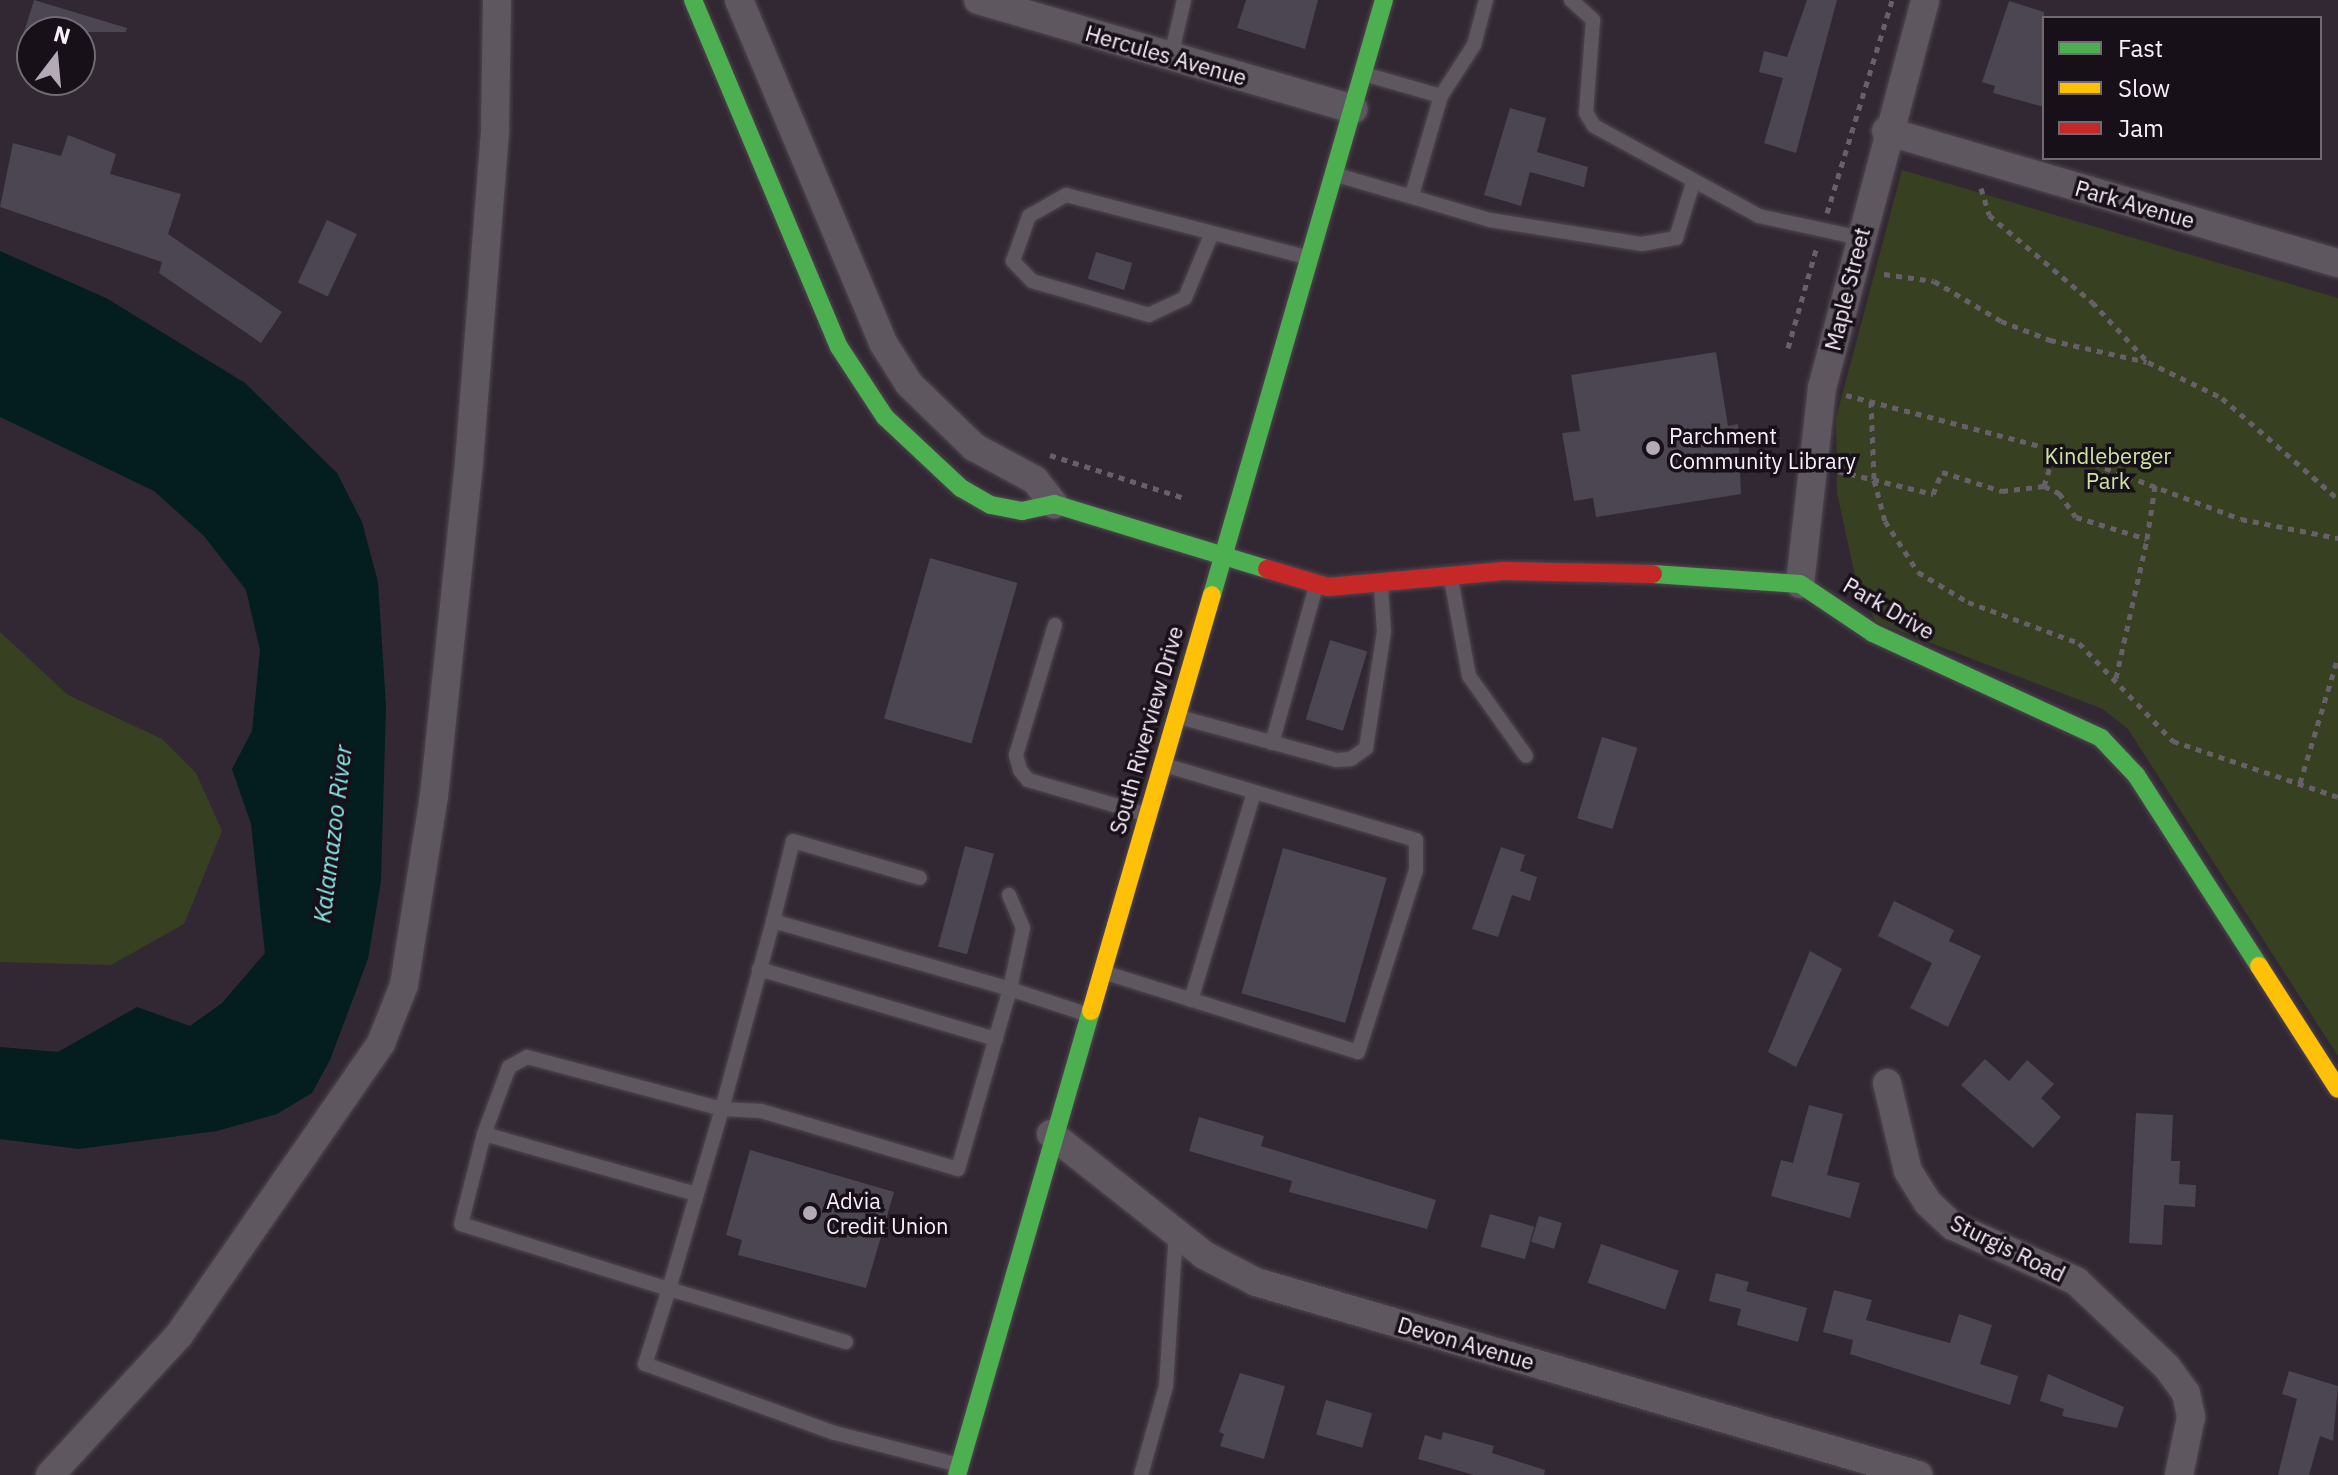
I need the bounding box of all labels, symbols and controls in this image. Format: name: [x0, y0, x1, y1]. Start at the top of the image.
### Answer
north arrow: [16, 16, 96, 96]
legend: [2042, 16, 2322, 160]
text: N: [51, 18, 74, 51]
street label: Hercules Avenue: [1082, 19, 1250, 91]
text: Fast: [2118, 32, 2163, 64]
text: Slow: [2118, 72, 2170, 104]
text: Jam: [2118, 112, 2164, 144]
street label: Park Avenue: [2072, 174, 2198, 234]
street label: Maple Street: [1819, 225, 1875, 353]
place label: Parchment Community Library: [1669, 422, 1856, 474]
marker: Parchment Community Library: [1644, 439, 1662, 457]
park label: Kindleberger Park: [2045, 442, 2171, 494]
street label: Park Drive: [1839, 571, 1939, 645]
street label: South Riverview Drive: [1104, 623, 1188, 837]
water label: Kalamazoo River: [308, 743, 358, 925]
place label: Advia Credit Union: [826, 1187, 949, 1238]
marker: Advia Credit Union: [801, 1204, 819, 1222]
street label: Sturgis Road: [1946, 1209, 2070, 1287]
street label: Devon Avenue: [1395, 1311, 1537, 1375]

